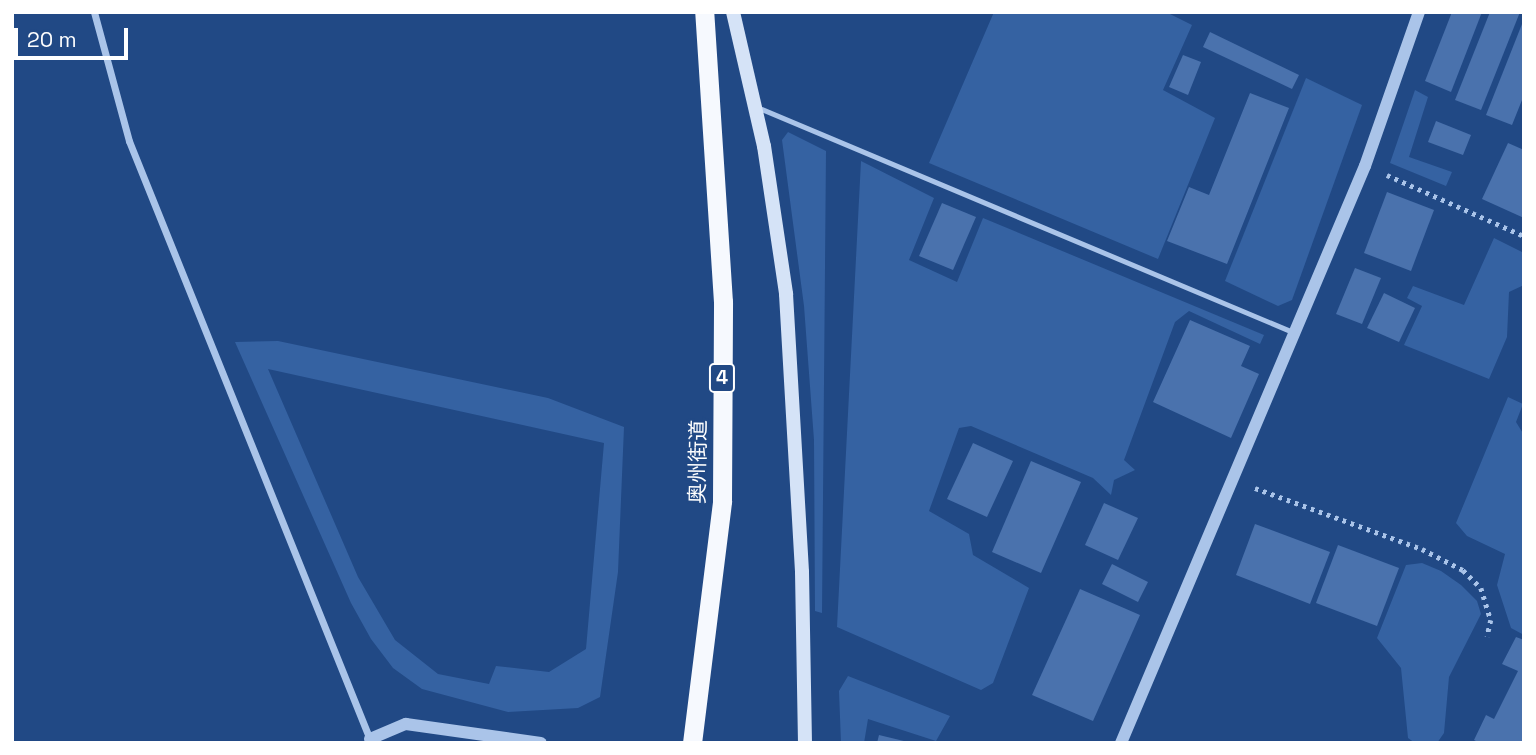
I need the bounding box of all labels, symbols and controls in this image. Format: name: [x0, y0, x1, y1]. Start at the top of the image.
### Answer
scale bar: [18, 14, 131, 58]
text: 20 m: [27, 26, 77, 53]
road number: 4: [708, 362, 736, 394]
street label: 奥州街道: [685, 420, 711, 504]

